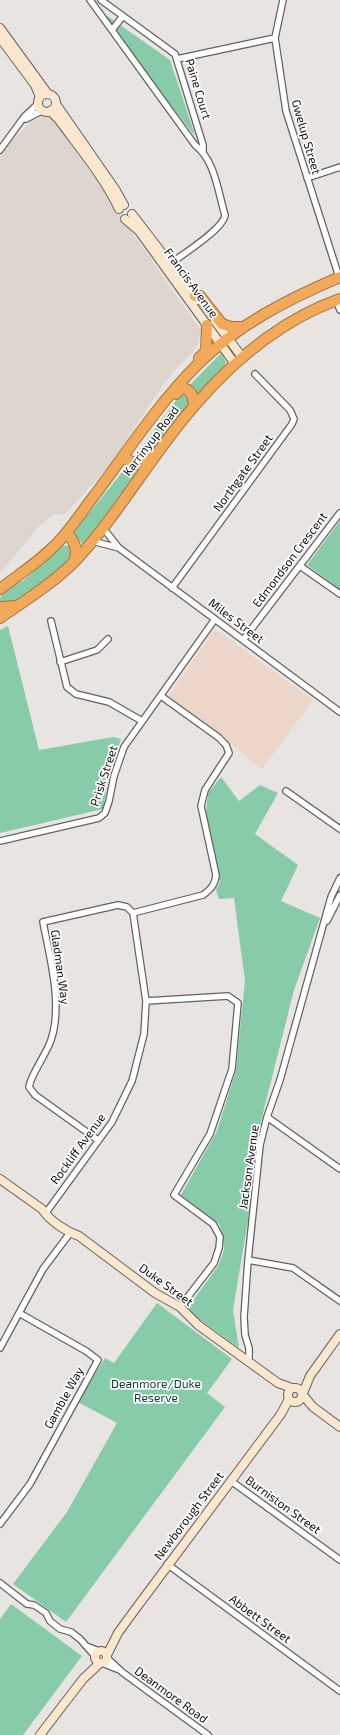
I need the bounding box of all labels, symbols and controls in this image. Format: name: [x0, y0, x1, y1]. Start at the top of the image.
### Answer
street label: Paine Court: [182, 57, 214, 121]
street label: Gwelup Street: [288, 98, 324, 176]
street label: Francis Avenue: [161, 245, 221, 321]
street label: Karrinyup Road: [120, 403, 182, 479]
street label: Northgate Street: [210, 432, 276, 514]
street label: Edmondson Crescent: [250, 510, 330, 610]
street label: Miles Street: [205, 596, 267, 646]
street label: Prisk Street: [87, 744, 121, 808]
street label: Gladman Way: [48, 929, 72, 1005]
street label: Rockliff Avenue: [47, 1111, 109, 1187]
street label: Jackson Avenue: [236, 1124, 262, 1210]
street label: Duke Street: [136, 1261, 196, 1309]
street label: Gamble Way: [41, 1365, 87, 1431]
park label: Deanmore/Duke Reserve: [111, 1377, 201, 1405]
street label: Newborough Street: [151, 1469, 227, 1563]
street label: Burniston Street: [243, 1473, 323, 1537]
street label: Abbett Street: [226, 1592, 294, 1646]
street label: Deanmore Road: [132, 1664, 210, 1726]

